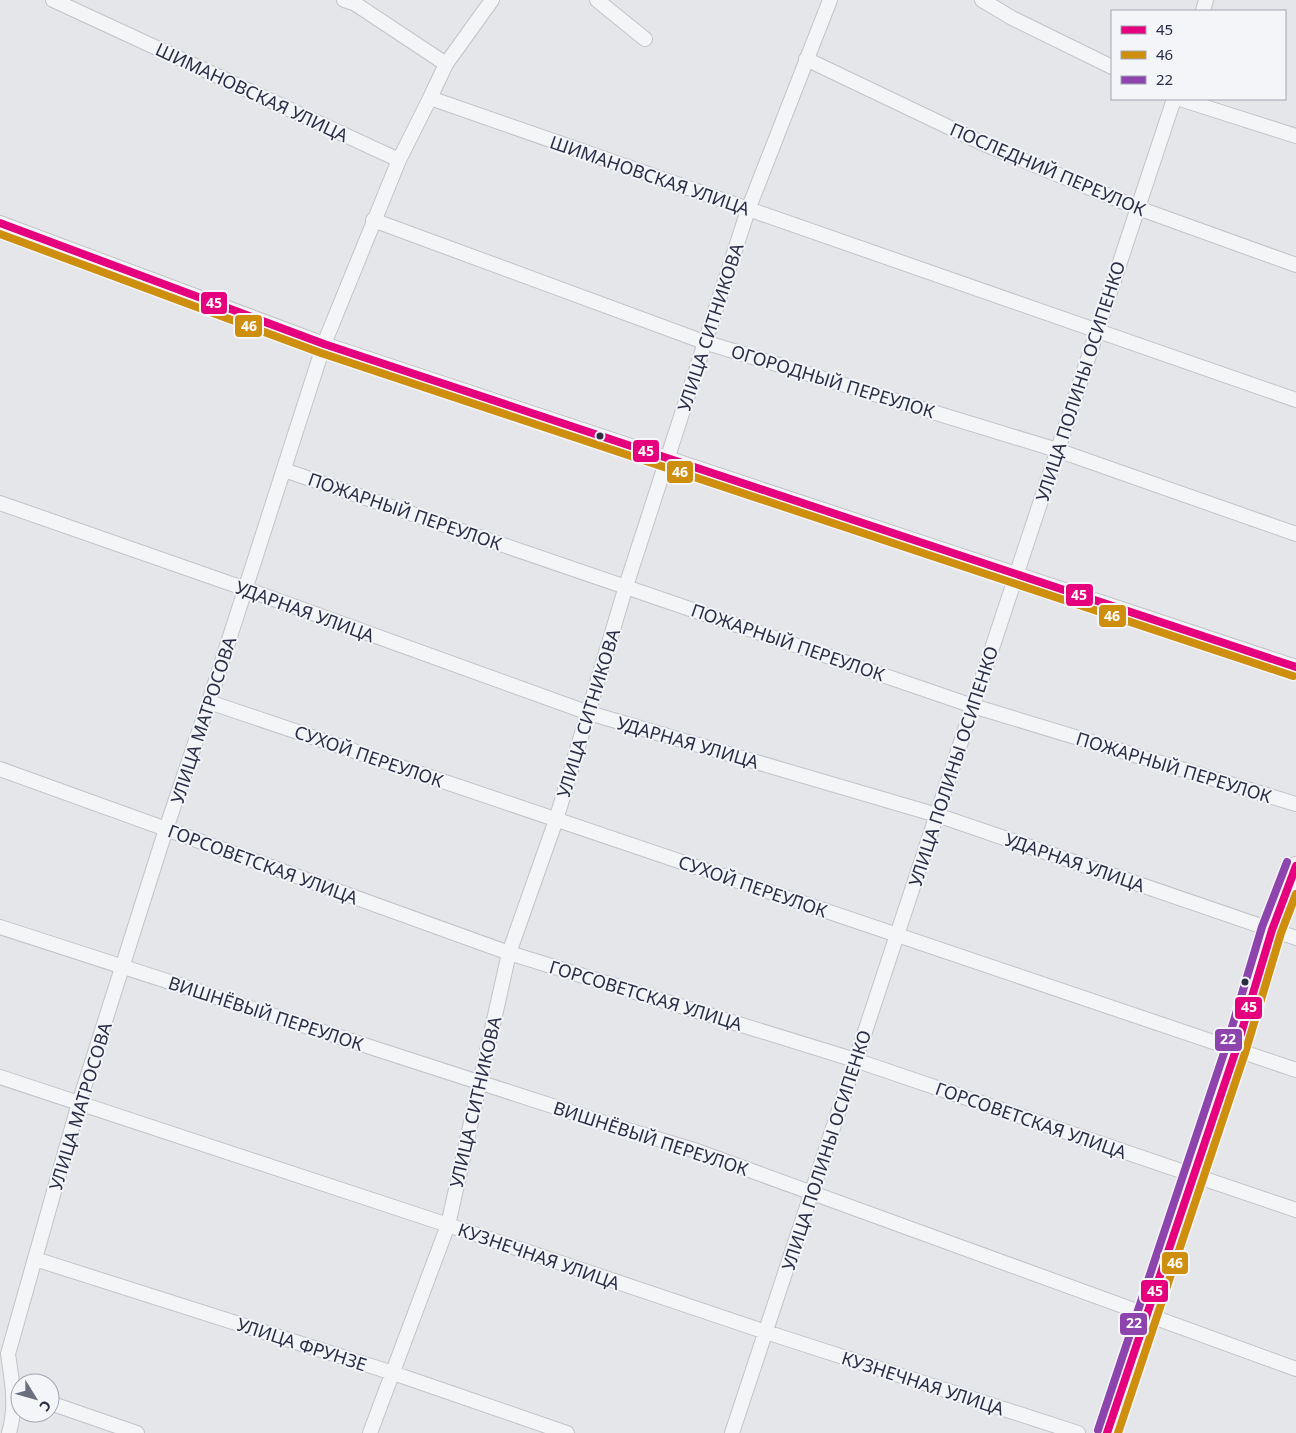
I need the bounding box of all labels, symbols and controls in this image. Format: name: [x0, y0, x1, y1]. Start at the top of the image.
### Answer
legend: [1111, 10, 1286, 100]
text: 45: [1156, 19, 1173, 39]
street label: ШИМАНОВСКАЯ УЛИЦА: [152, 37, 353, 147]
text: 46: [1156, 44, 1173, 64]
text: 22: [1156, 69, 1173, 89]
street label: ПОСЛЕДНИЙ ПЕРЕУЛОК: [946, 117, 1150, 221]
street label: ШИМАНОВСКАЯ УЛИЦА: [547, 130, 754, 221]
street label: УЛИЦА СИТНИКОВА: [672, 240, 749, 414]
street label: УЛИЦА ПОЛИНЫ ОСИПЕНКО: [1030, 258, 1130, 504]
line badge: 45: [200, 291, 228, 315]
text: 45: [206, 293, 222, 312]
line badge: 46: [234, 314, 263, 338]
text: 46: [241, 316, 257, 335]
street label: ОГОРОДНЫЙ ПЕРЕУЛОК: [728, 339, 938, 424]
unlabelled marker: [595, 431, 605, 441]
line badge: 45: [632, 439, 660, 463]
text: 45: [638, 441, 654, 460]
line badge: 46: [666, 460, 694, 484]
text: 46: [672, 462, 688, 481]
street label: ПОЖАРНЫЙ ПЕРЕУЛОК: [305, 467, 506, 556]
street label: УДАРНАЯ УЛИЦА: [232, 575, 378, 647]
line badge: 45: [1065, 583, 1094, 607]
text: 45: [1071, 585, 1087, 604]
street label: ПОЖАРНЫЙ ПЕРЕУЛОК: [688, 598, 889, 687]
line badge: 46: [1098, 604, 1127, 628]
text: 46: [1104, 606, 1120, 625]
street label: УЛИЦА СИТНИКОВА: [551, 625, 625, 800]
street label: УЛИЦА МАТРОСОВА: [165, 633, 242, 807]
street label: УЛИЦА ПОЛИНЫ ОСИПЕНКО: [903, 643, 1003, 889]
street label: УДАРНАЯ УЛИЦА: [614, 710, 762, 774]
street label: СУХОЙ ПЕРЕУЛОК: [291, 719, 447, 793]
street label: ПОЖАРНЫЙ ПЕРЕУЛОК: [1073, 726, 1275, 808]
street label: ГОРСОВЕТСКАЯ УЛИЦА: [165, 818, 362, 910]
street label: УДАРНАЯ УЛИЦА: [1002, 827, 1149, 897]
street label: СУХОЙ ПЕРЕУЛОК: [675, 849, 831, 923]
street label: ГОРСОВЕТСКАЯ УЛИЦА: [547, 954, 746, 1036]
street label: ВИШНЁВЫЙ ПЕРЕУЛОК: [165, 970, 367, 1056]
unlabelled marker: [1240, 977, 1250, 987]
line badge: 45: [1234, 996, 1263, 1020]
text: 45: [1241, 997, 1257, 1016]
street label: УЛИЦА СИТНИКОВА: [444, 1014, 506, 1190]
street label: УЛИЦА МАТРОСОВА: [43, 1019, 117, 1193]
street label: УЛИЦА ПОЛИНЫ ОСИПЕНКО: [776, 1027, 876, 1273]
line badge: 22: [1214, 1028, 1243, 1052]
text: 22: [1220, 1029, 1236, 1048]
street label: ГОРСОВЕТСКАЯ УЛИЦА: [932, 1076, 1130, 1164]
street label: ВИШНЁВЫЙ ПЕРЕУЛОК: [550, 1095, 752, 1181]
street label: КУЗНЕЧНАЯ УЛИЦА: [455, 1217, 624, 1295]
line badge: 46: [1161, 1251, 1189, 1275]
text: 46: [1167, 1253, 1183, 1272]
line badge: 45: [1140, 1279, 1169, 1303]
text: 45: [1147, 1281, 1163, 1300]
street label: УЛИЦА ФРУНЗЕ: [234, 1312, 370, 1376]
line badge: 22: [1119, 1312, 1148, 1336]
text: 22: [1126, 1313, 1142, 1332]
street label: КУЗНЕЧНАЯ УЛИЦА: [839, 1345, 1008, 1421]
north arrow: [10, 1373, 60, 1423]
text: С: [35, 1397, 56, 1415]

